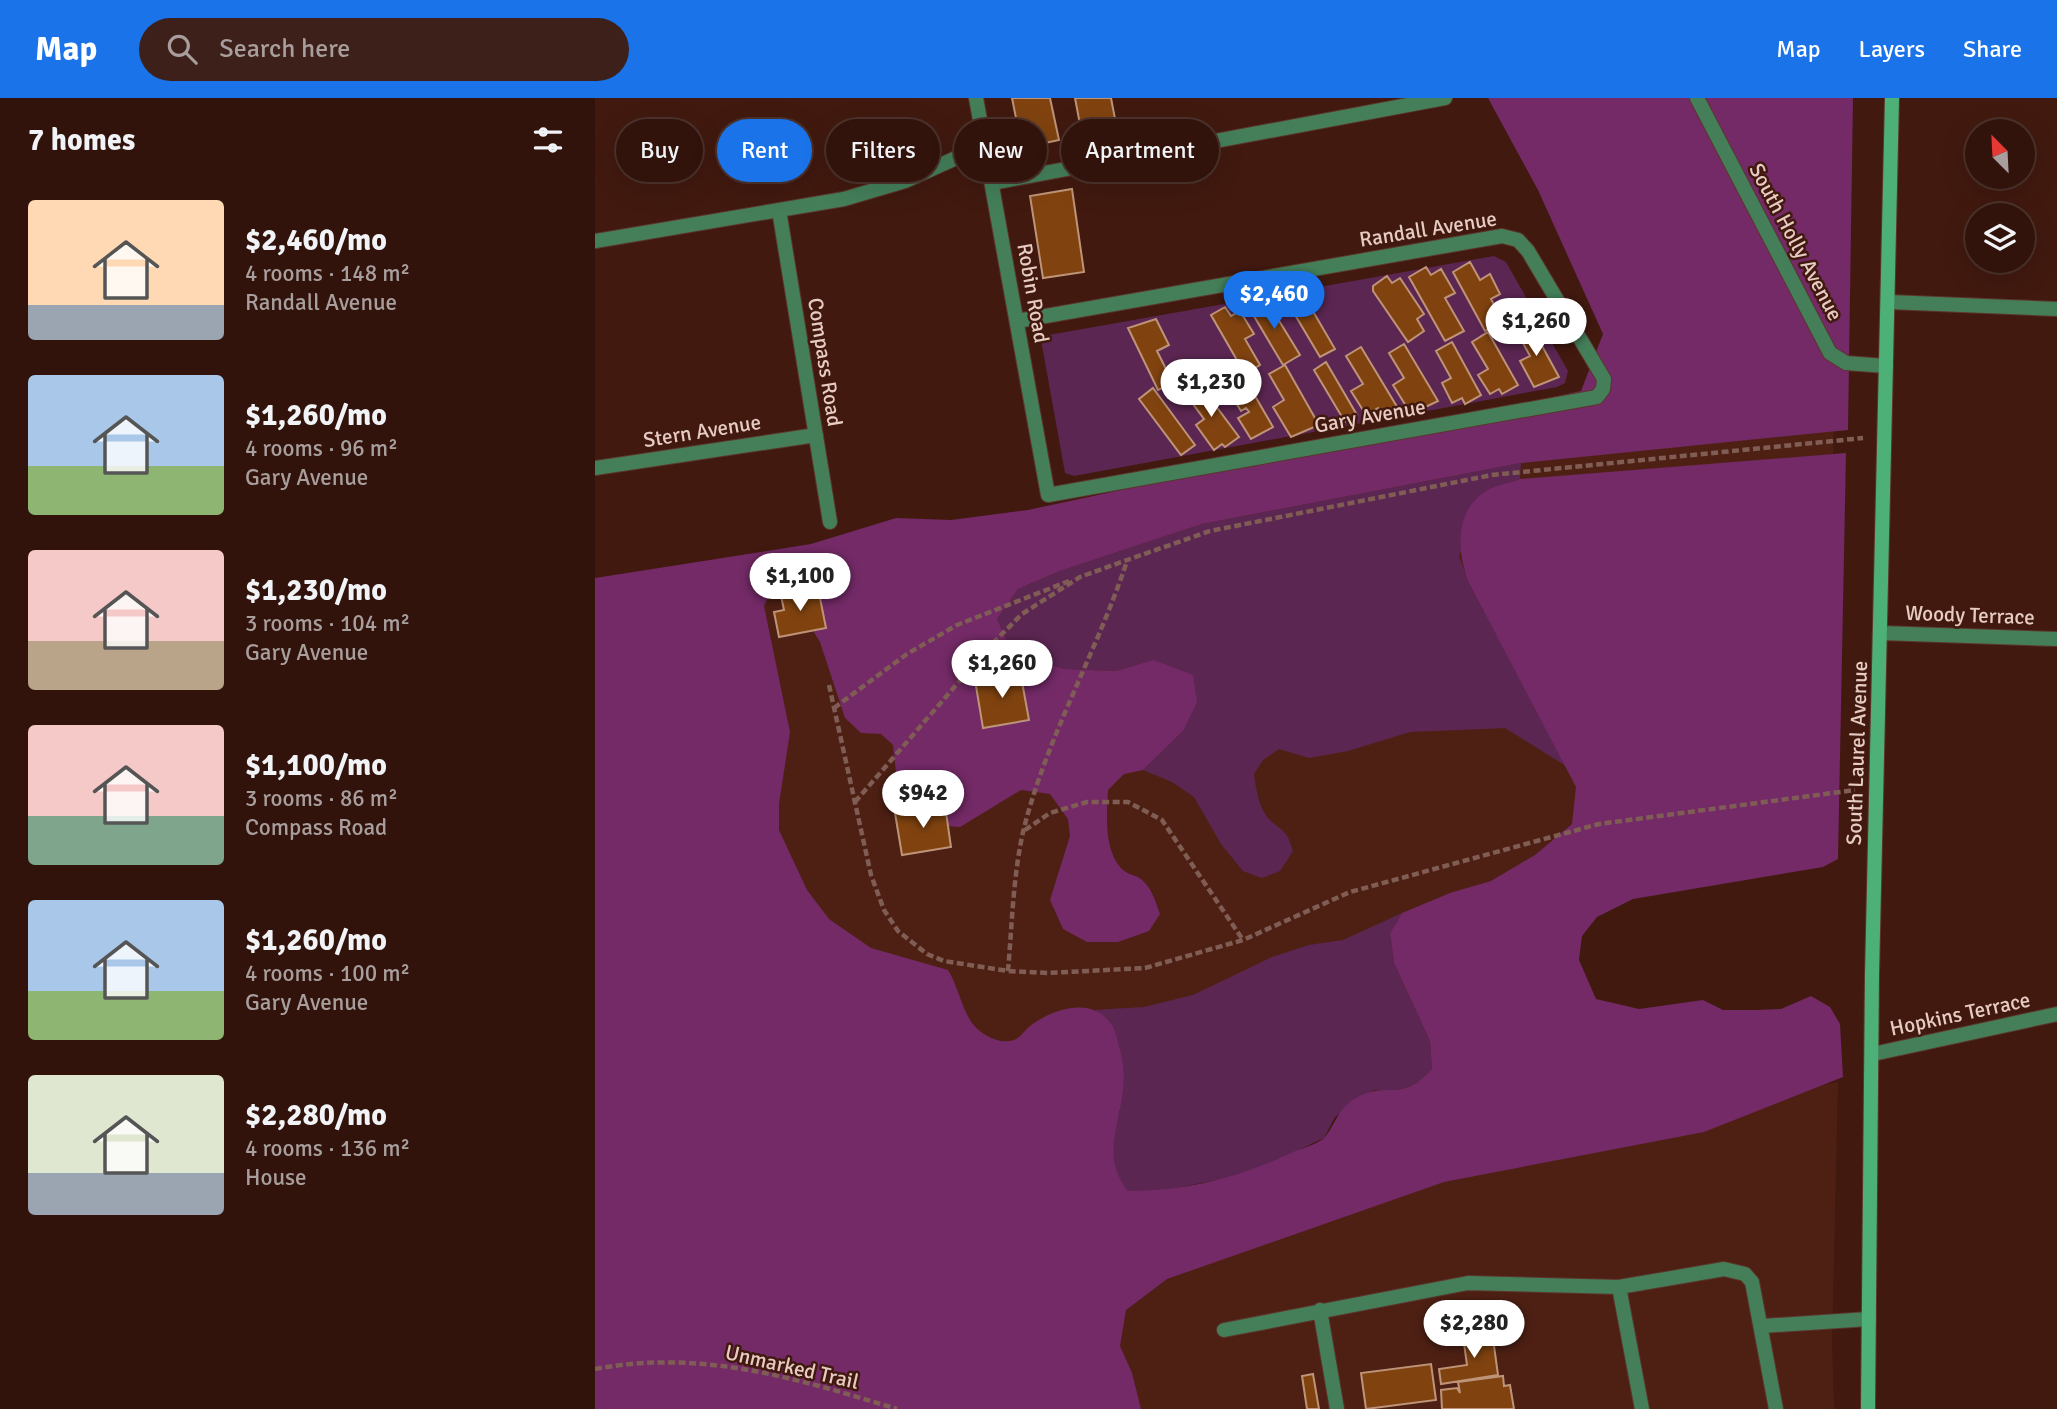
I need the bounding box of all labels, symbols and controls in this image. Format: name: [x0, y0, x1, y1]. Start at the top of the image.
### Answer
search box: [139, 18, 629, 81]
text: Map: [35, 29, 97, 70]
icon: search: [163, 30, 201, 68]
text: Search here: [219, 33, 350, 65]
text: Map: [1776, 34, 1821, 64]
text: Layers: [1859, 34, 1925, 64]
text: Share: [1963, 34, 2022, 64]
chip: Buy: [616, 119, 703, 182]
chip: Rent: [717, 119, 812, 182]
chip: Filters: [826, 119, 940, 182]
chip: New: [954, 119, 1047, 182]
chip: Apartment: [1061, 119, 1219, 182]
north arrow: [1965, 119, 2035, 189]
map controls: [1965, 119, 2035, 273]
icon: filters: [529, 121, 567, 159]
text: 7 homes: [28, 122, 135, 159]
street label: South Holly Avenue: [1744, 159, 1848, 325]
button: layers: [1965, 203, 2035, 273]
street label: Randall Avenue: [1357, 205, 1499, 253]
text: $2,460/mo: [245, 222, 387, 259]
icon: home: [84, 228, 168, 312]
street label: Robin Road: [1011, 241, 1055, 345]
text: 4 rooms · 148 m²: [245, 259, 410, 288]
pin: $2,460: [1217, 272, 1331, 331]
text: $2,460: [1240, 279, 1308, 308]
text: Randall Avenue: [245, 288, 397, 317]
street label: Compass Road: [802, 296, 848, 428]
pin: $1,260: [1479, 299, 1593, 358]
text: $1,260: [1502, 306, 1570, 335]
pin: $1,230: [1154, 360, 1268, 419]
text: $1,230: [1177, 367, 1245, 396]
street label: Gary Avenue: [1312, 393, 1428, 439]
text: $1,260/mo: [245, 397, 387, 434]
icon: home: [84, 403, 168, 487]
street label: Stern Avenue: [641, 409, 763, 453]
text: 4 rooms · 96 m²: [245, 434, 398, 463]
text: Gary Avenue: [245, 463, 368, 492]
pin: $1,100: [743, 554, 857, 613]
text: $1,100: [766, 561, 834, 590]
text: $1,230/mo: [245, 572, 387, 609]
icon: home: [84, 578, 168, 662]
street label: Woody Terrace: [1905, 600, 2035, 630]
text: 3 rooms · 104 m²: [245, 609, 410, 638]
text: Gary Avenue: [245, 638, 368, 667]
pin: $1,260: [945, 640, 1059, 700]
text: $1,260: [968, 648, 1036, 677]
street label: South Laurel Avenue: [1841, 660, 1873, 846]
text: $1,100/mo: [245, 747, 387, 784]
icon: home: [84, 753, 168, 837]
pin: $942: [882, 770, 964, 830]
text: $942: [898, 778, 948, 807]
text: 3 rooms · 86 m²: [245, 784, 398, 813]
text: Compass Road: [245, 813, 387, 842]
text: $1,260/mo: [245, 922, 387, 959]
icon: home: [84, 928, 168, 1012]
text: 4 rooms · 100 m²: [245, 959, 410, 988]
street label: Hopkins Terrace: [1887, 986, 2033, 1042]
text: Gary Avenue: [245, 988, 368, 1017]
text: $2,280/mo: [245, 1097, 387, 1134]
icon: home: [84, 1103, 168, 1187]
text: 4 rooms · 136 m²: [245, 1134, 410, 1163]
text: House: [245, 1163, 307, 1192]
pin: $2,280: [1417, 1300, 1531, 1360]
text: $2,280: [1440, 1308, 1508, 1337]
street label: Unmarked Trail: [723, 1339, 861, 1395]

